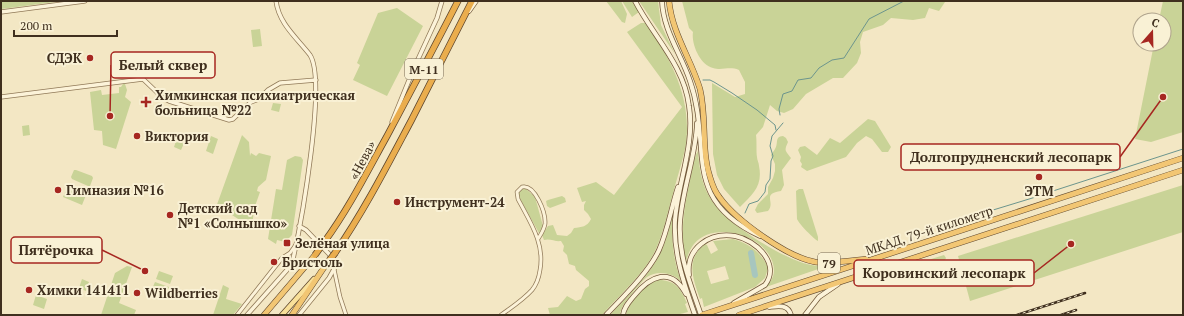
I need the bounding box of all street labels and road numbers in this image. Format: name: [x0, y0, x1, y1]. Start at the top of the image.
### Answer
road number: М-11: [405, 59, 443, 79]
street label: «Нева»: [344, 137, 380, 183]
street label: МКАД, 79-й километр: [863, 201, 995, 259]
road number: 79: [818, 253, 840, 273]

